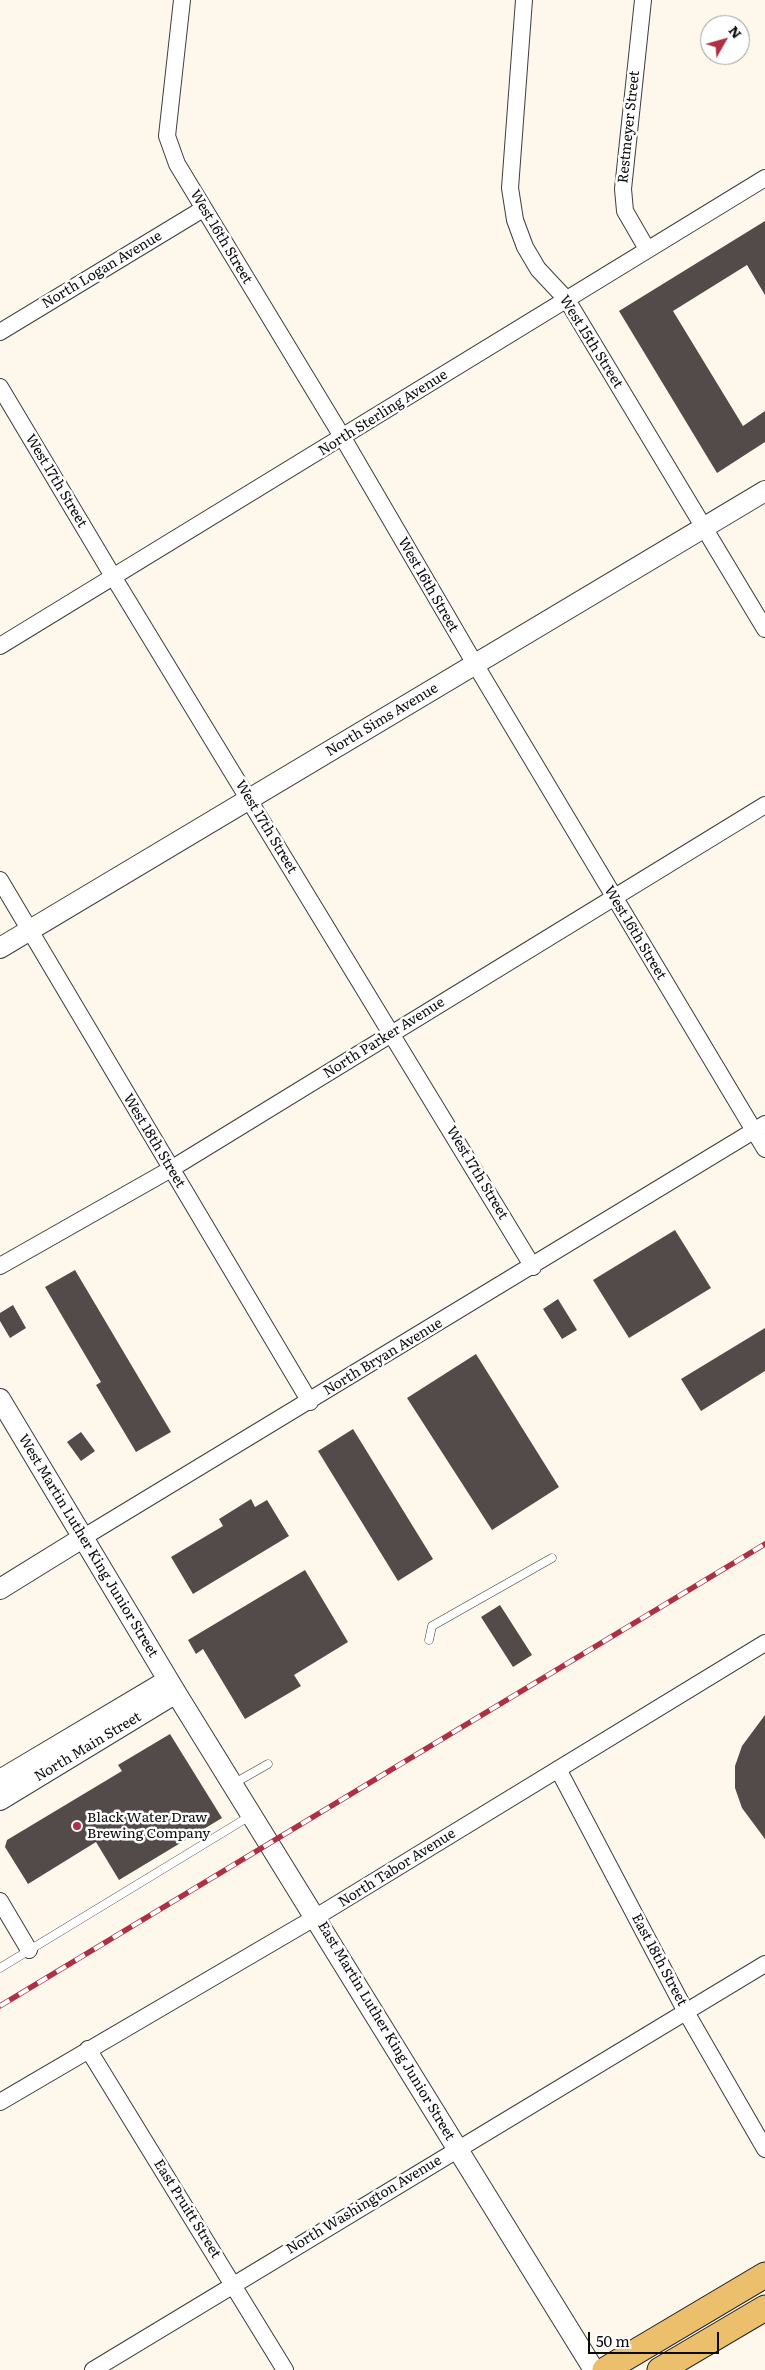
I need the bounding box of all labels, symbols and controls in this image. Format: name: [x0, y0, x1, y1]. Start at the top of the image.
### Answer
north arrow: [700, 15, 750, 65]
text: N: [725, 21, 748, 42]
street label: Restmeyer Street: [615, 70, 643, 184]
street label: West 16th Street: [186, 187, 256, 287]
street label: North Logan Avenue: [39, 228, 165, 312]
street label: West 15th Street: [556, 292, 626, 392]
street label: North Sterling Avenue: [315, 366, 451, 460]
street label: West 17th Street: [22, 431, 90, 531]
street label: West 16th Street: [394, 535, 462, 635]
street label: North Sims Avenue: [323, 680, 441, 760]
street label: West 17th Street: [232, 777, 300, 877]
street label: West 16th Street: [600, 883, 670, 983]
street label: North Parker Avenue: [320, 994, 448, 1082]
street label: West 18th Street: [119, 1091, 189, 1191]
street label: West 17th Street: [443, 1123, 511, 1223]
street label: North Bryan Avenue: [320, 1315, 446, 1399]
street label: West Martin Luther King Junior Street: [15, 1431, 161, 1661]
street label: North Main Street: [32, 1709, 144, 1785]
place label: Black Water Draw Brewing Company: [87, 1810, 210, 1842]
marker: Black Water Draw Brewing Company: [71, 1820, 83, 1832]
street label: North Tabor Avenue: [335, 1825, 459, 1911]
street label: East 18th Street: [628, 1911, 690, 2009]
street label: East Martin Luther King Junior Street: [314, 1918, 458, 2144]
street label: North Washington Avenue: [283, 2152, 445, 2258]
street label: East Pruitt Street: [150, 2157, 224, 2261]
scale bar: [590, 2322, 721, 2354]
text: 50 m: [596, 2329, 630, 2352]

